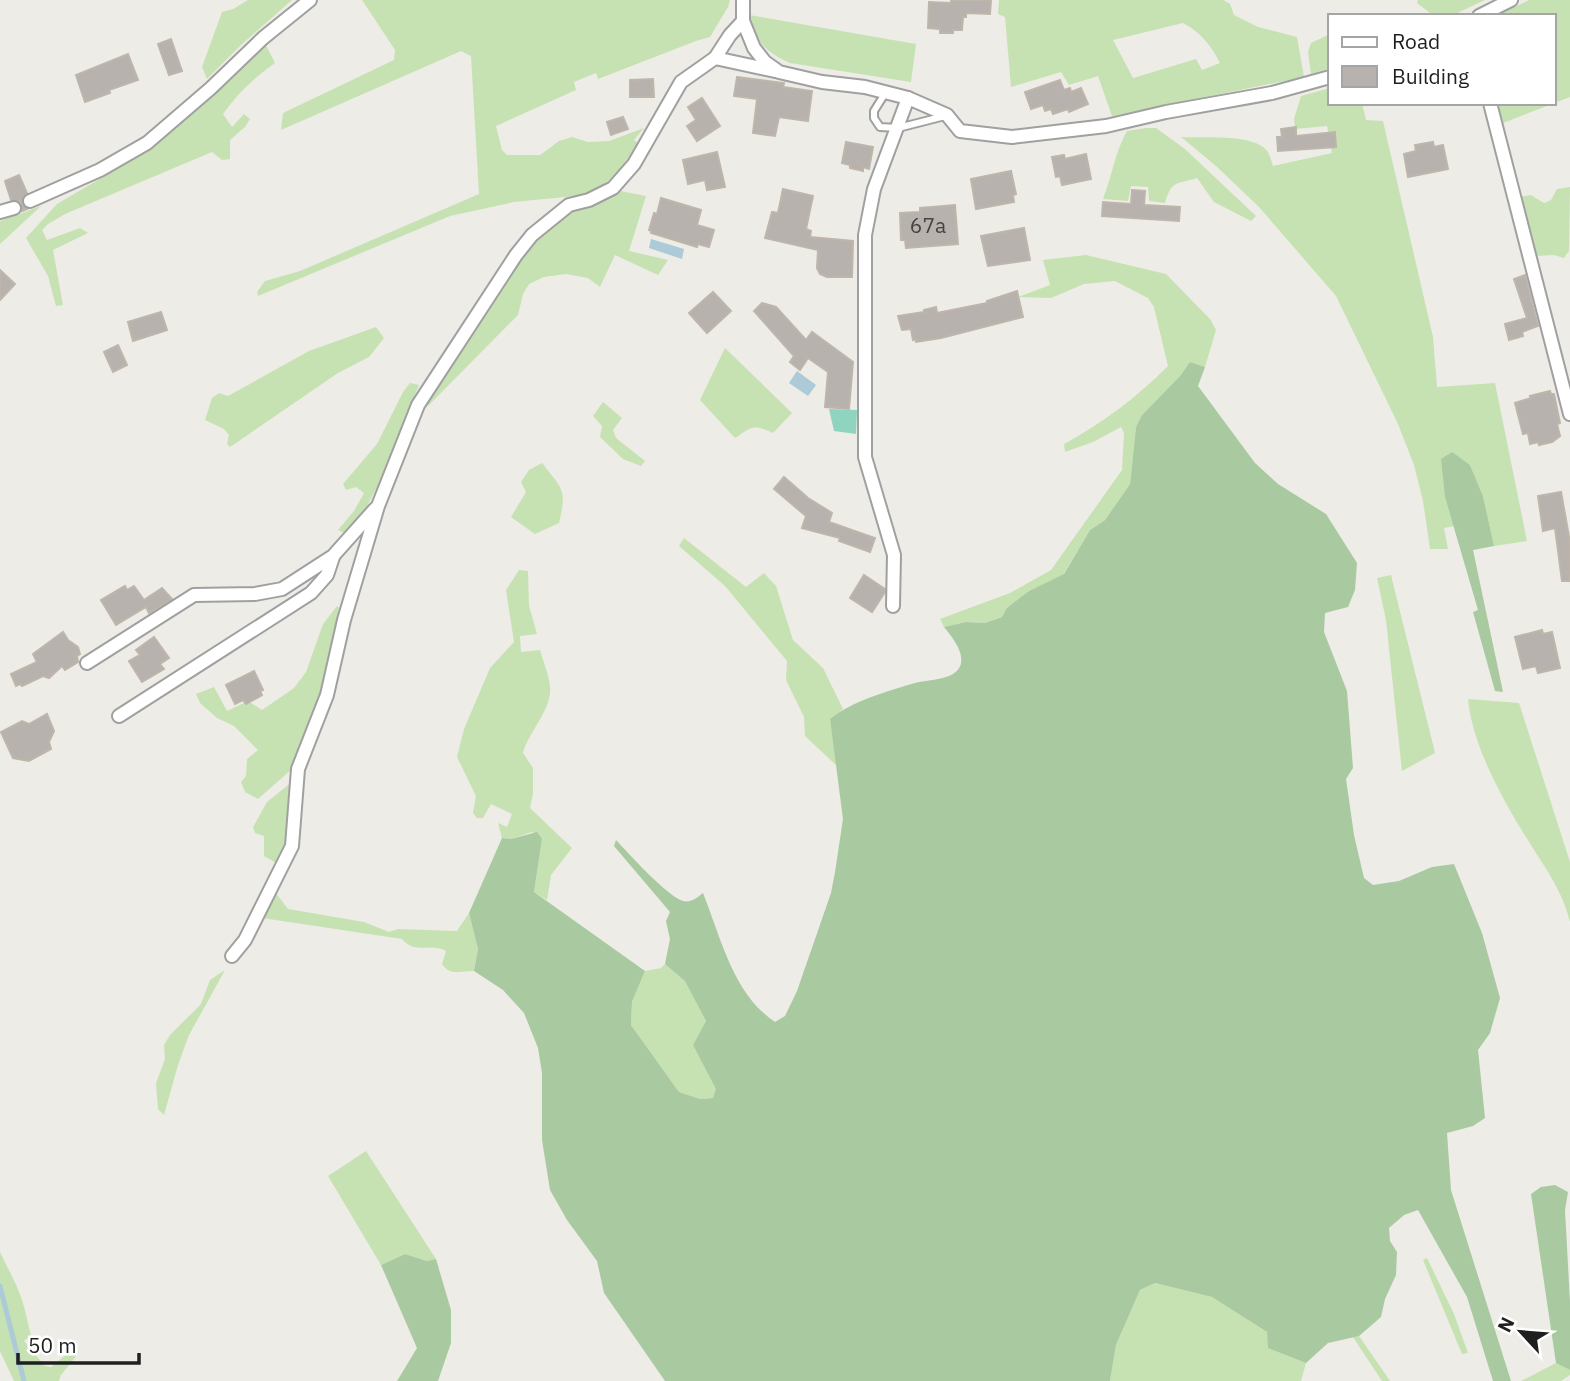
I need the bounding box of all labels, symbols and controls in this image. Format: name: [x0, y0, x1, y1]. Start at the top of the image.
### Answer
legend: [1328, 14, 1556, 105]
text: Road: [1392, 27, 1440, 55]
text: Building: [1392, 62, 1469, 90]
house number: 67a: [910, 211, 946, 239]
north arrow: [1486, 1297, 1556, 1367]
text: N: [1492, 1313, 1520, 1336]
scale bar: [18, 1322, 138, 1366]
text: 50 m: [28, 1331, 77, 1359]

